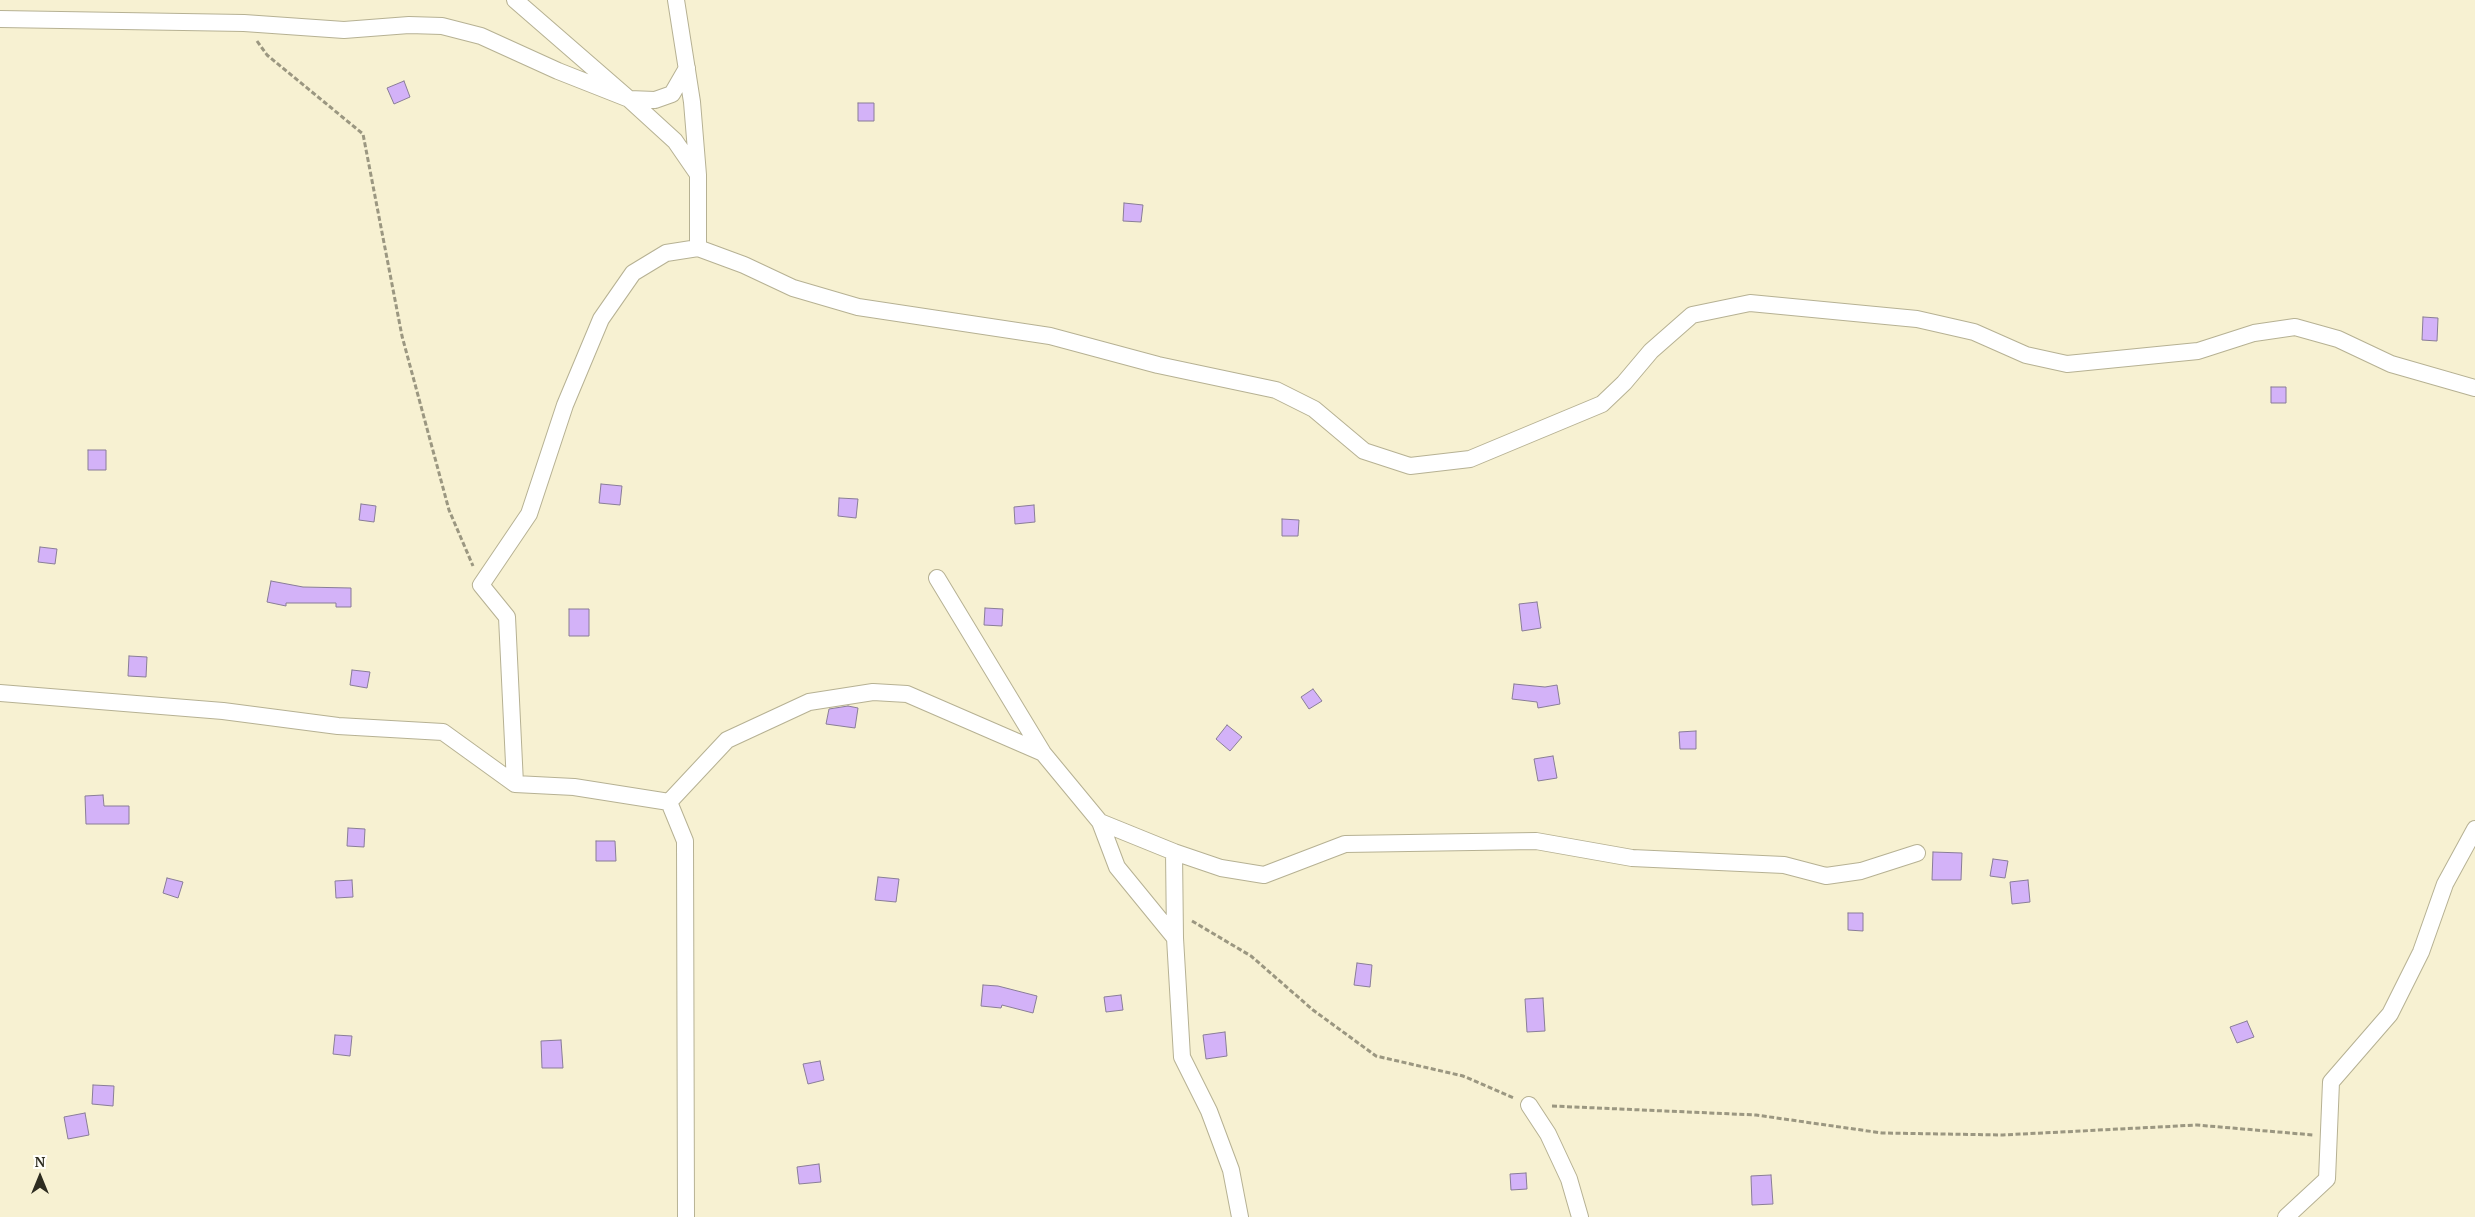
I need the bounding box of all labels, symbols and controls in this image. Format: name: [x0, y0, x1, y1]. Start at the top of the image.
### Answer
north arrow: [15, 1152, 65, 1202]
text: N: [35, 1152, 45, 1171]

